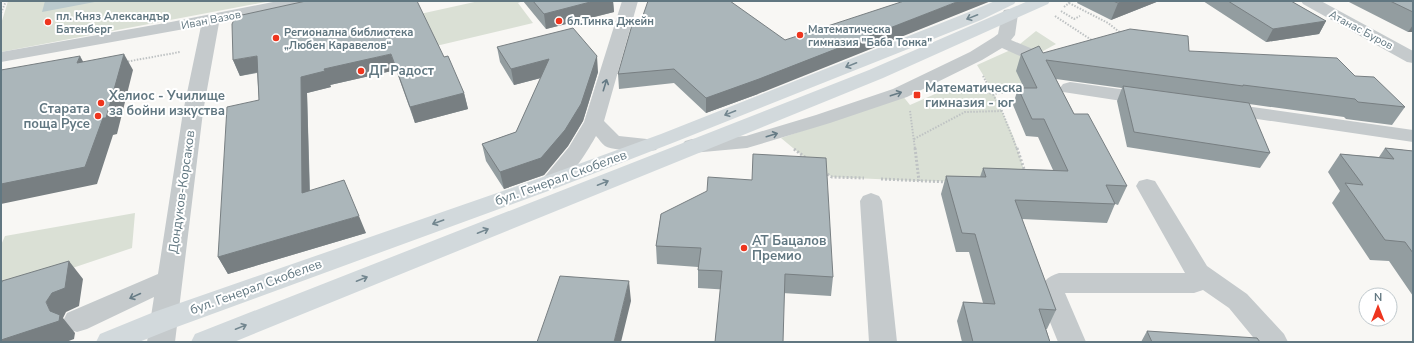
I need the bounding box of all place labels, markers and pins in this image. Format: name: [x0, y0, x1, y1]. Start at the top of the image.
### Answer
place label: пл. Княз Александър Батенберг: [56, 9, 170, 37]
place label: бл.Тинка Джейн: [567, 14, 654, 29]
marker: бл.Тинка Джейн: [554, 16, 564, 26]
marker: пл. Княз Александър Батенберг: [43, 17, 53, 27]
place label: Математическа гимназия "Баба Тонка": [808, 22, 932, 50]
place label: Регионална библиотека „Любен Каравелов“: [284, 25, 413, 53]
marker: Математическа гимназия "Баба Тонка": [795, 30, 805, 40]
marker: Регионална библиотека „Любен Каравелов“: [271, 33, 281, 43]
place label: ДГ Радост: [369, 62, 435, 80]
marker: ДГ Радост: [356, 66, 366, 76]
place label: Математическа гимназия - юг: [925, 79, 1023, 112]
place label: Хелиос - Училище за бойни изкуства: [108, 87, 225, 120]
marker: Математическа гимназия - юг: [912, 90, 922, 100]
marker: Хелиос - Училище за бойни изкуства: [96, 98, 106, 108]
place label: Старата поща Русе: [23, 100, 90, 133]
marker: Старата поща Русе: [93, 111, 103, 121]
place label: АТ Бацалов Премио: [752, 232, 826, 265]
marker: АТ Бацалов Премио: [739, 243, 749, 253]

